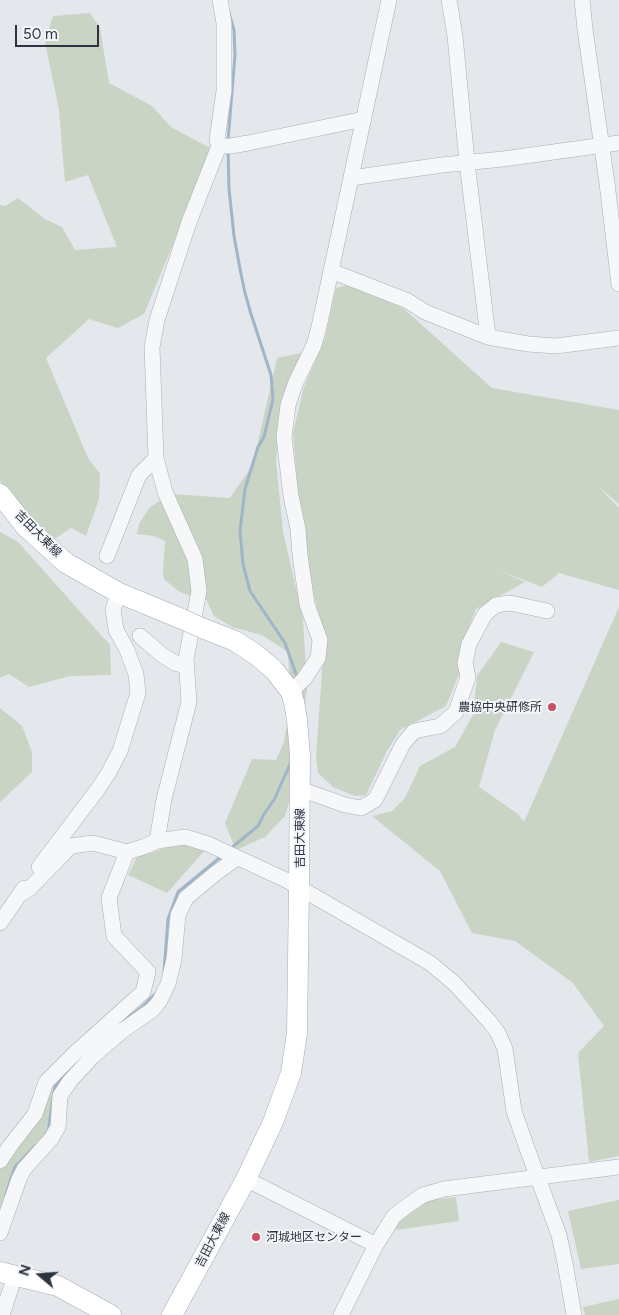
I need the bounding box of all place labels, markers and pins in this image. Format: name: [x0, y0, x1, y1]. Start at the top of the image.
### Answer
place label: 農協中央研修所: [458, 700, 542, 714]
marker: 農協中央研修所: [546, 701, 558, 713]
place label: 河城地区センター: [266, 1230, 362, 1244]
marker: 河城地区センター: [250, 1231, 262, 1243]

